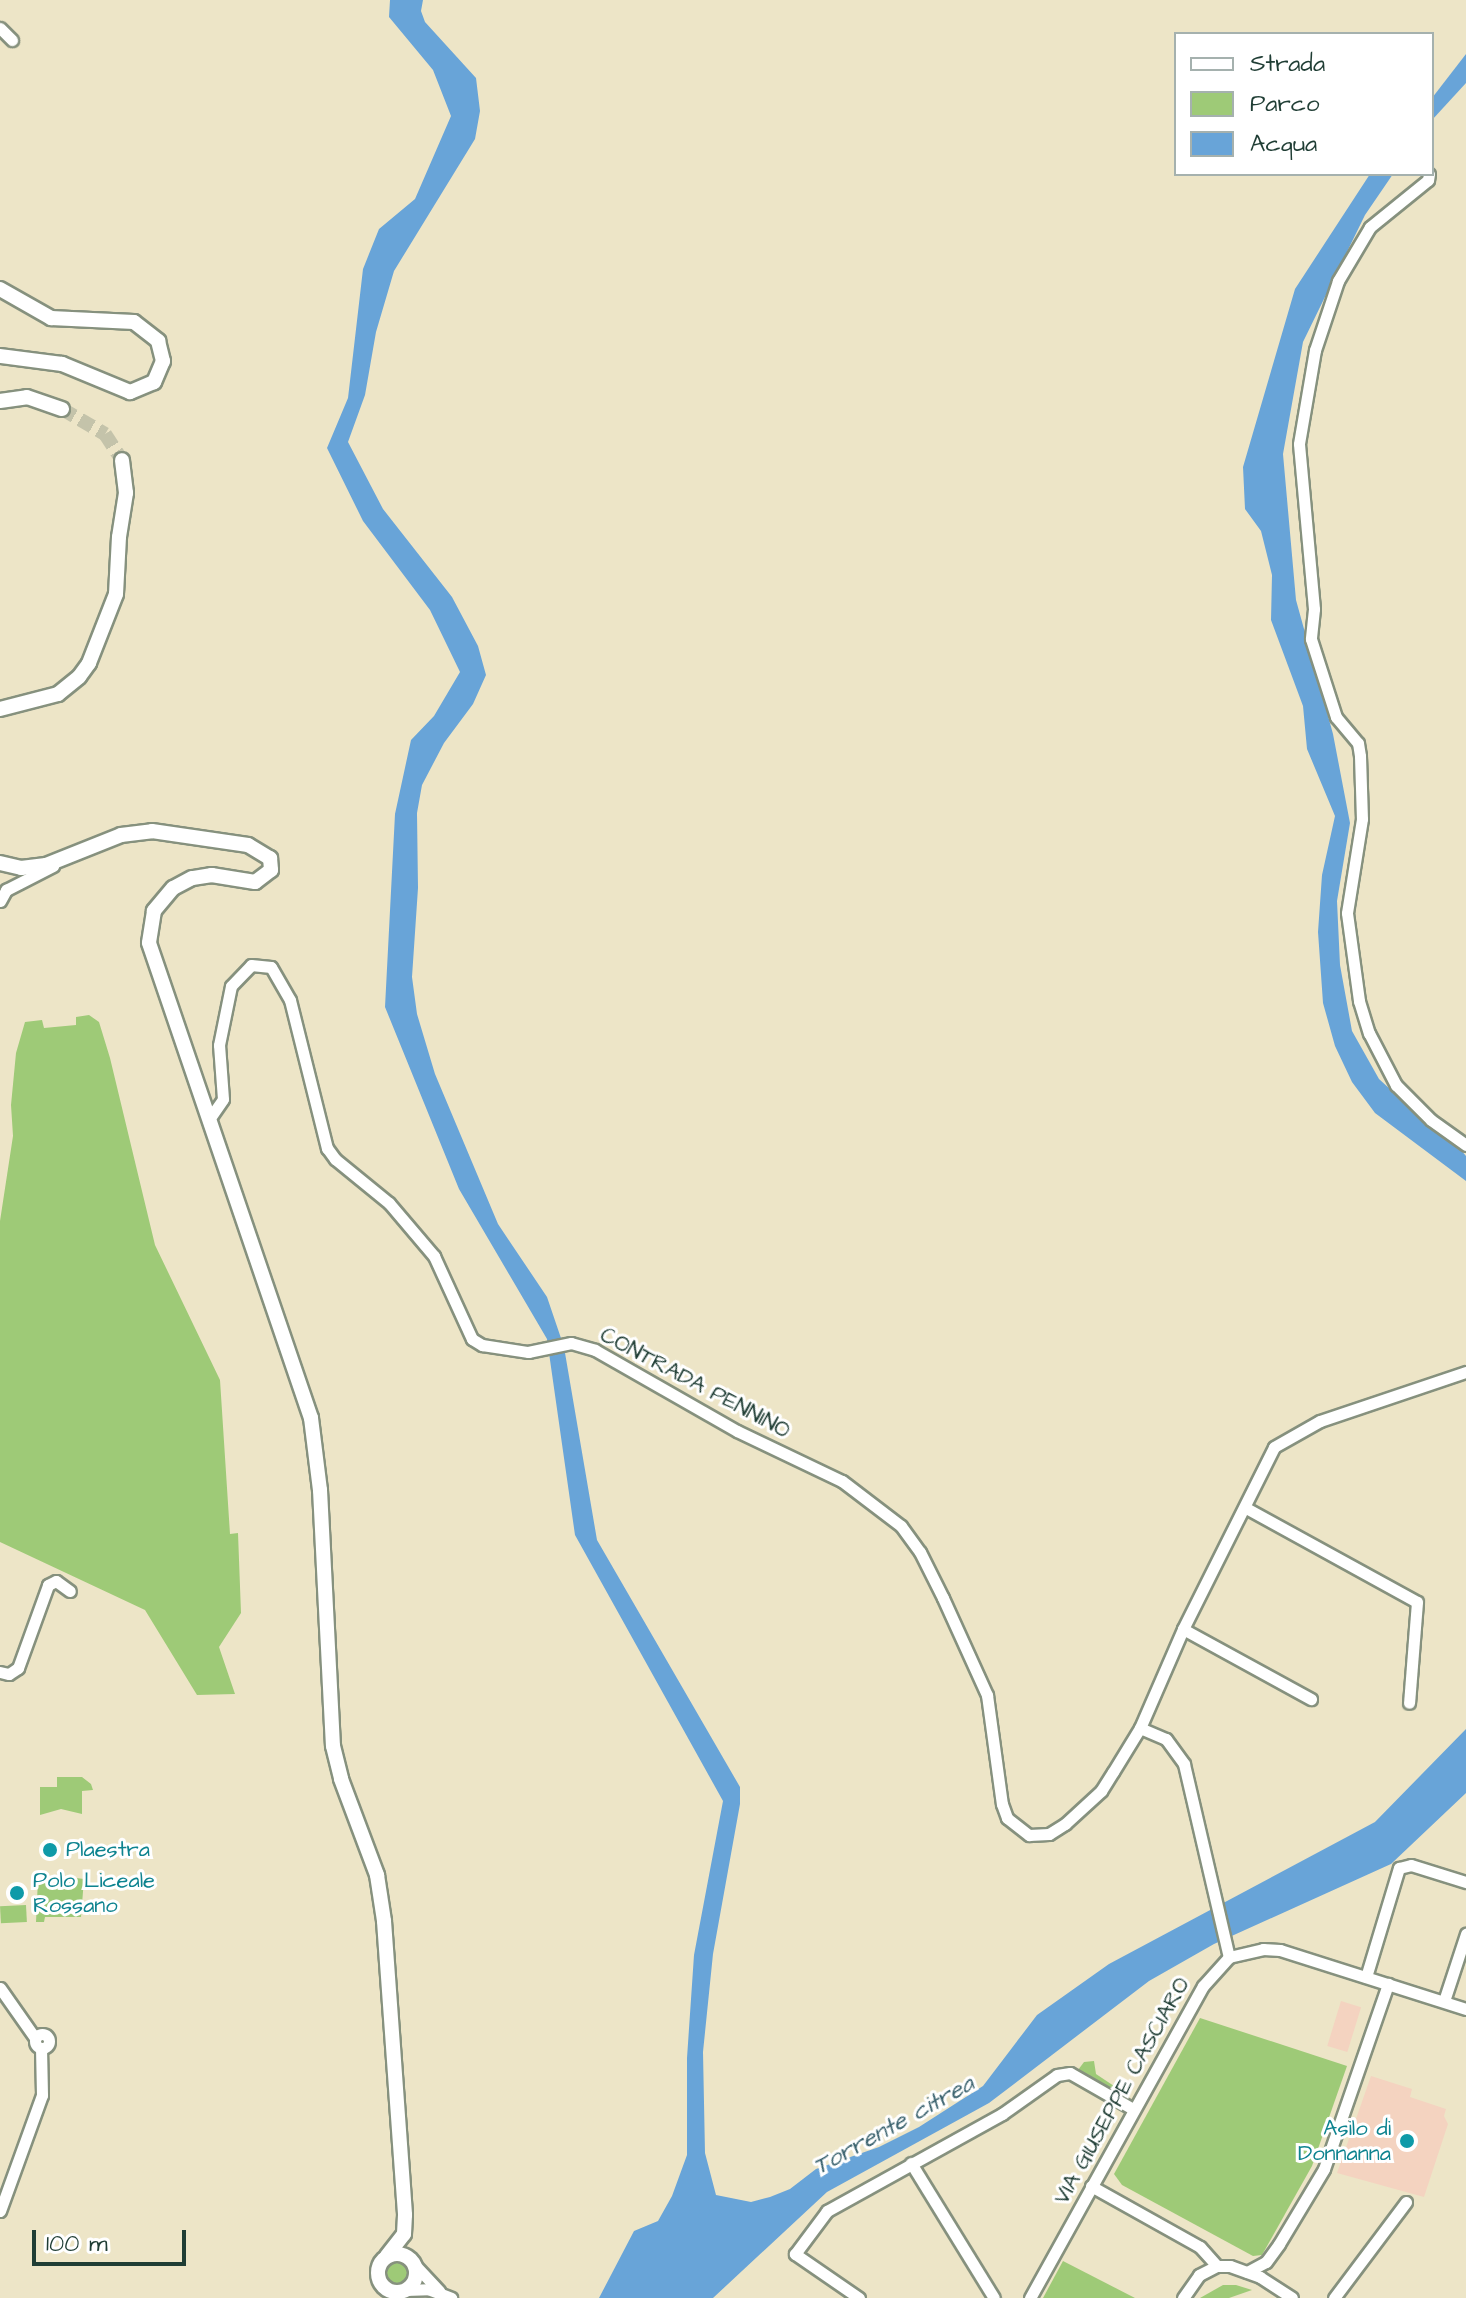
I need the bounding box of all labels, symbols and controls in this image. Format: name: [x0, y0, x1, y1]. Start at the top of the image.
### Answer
legend: [1174, 32, 1434, 176]
text: Strada: [1250, 47, 1325, 81]
text: Parco: [1250, 87, 1319, 121]
text: Acqua: [1250, 127, 1317, 161]
street label: CONTRADA PENNINO: [596, 1322, 794, 1444]
place label: Plaestra: [66, 1837, 150, 1863]
marker: Plaestra: [41, 1841, 59, 1859]
place label: Polo Liceale Rossano: [33, 1867, 155, 1918]
marker: Polo Liceale Rossano: [8, 1884, 26, 1902]
street label: VIA GIUSEPPE CASCIARO: [1049, 1973, 1195, 2209]
water label: Torrente citrea: [809, 2070, 979, 2182]
place label: Asilo di Donnanna: [1298, 2115, 1391, 2166]
marker: Asilo di Donnanna: [1398, 2132, 1416, 2150]
scale bar: [36, 2214, 190, 2264]
text: 100 m: [46, 2227, 108, 2261]

